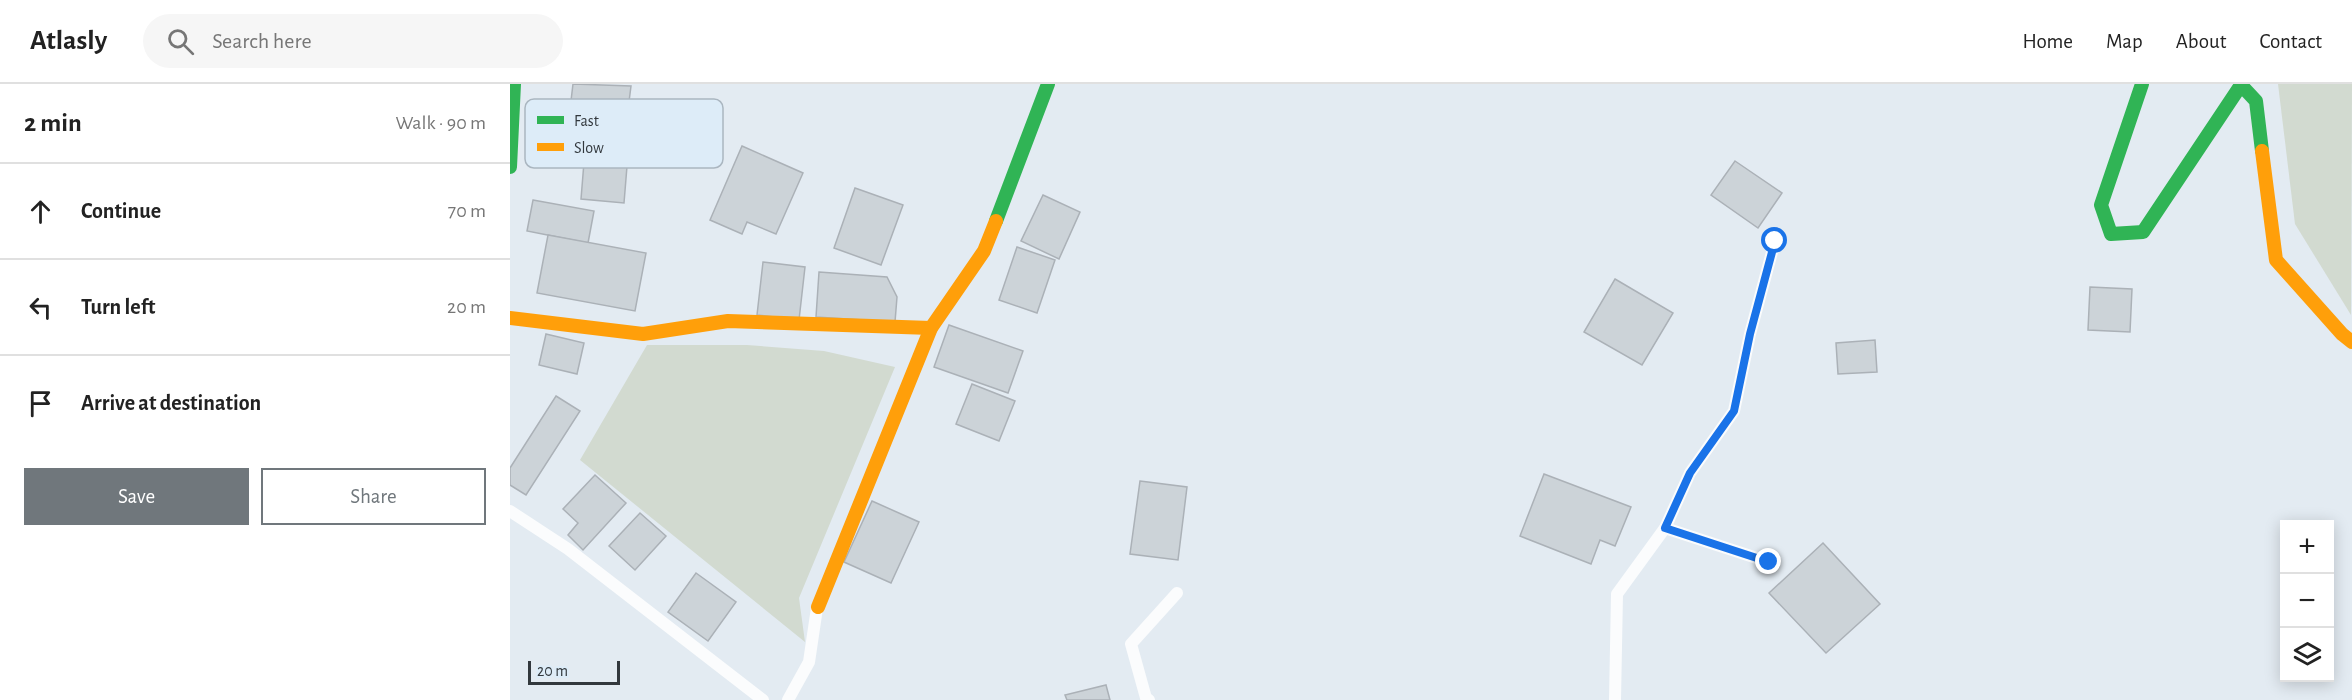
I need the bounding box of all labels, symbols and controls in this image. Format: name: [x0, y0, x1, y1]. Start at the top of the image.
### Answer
search box: [143, 14, 563, 68]
icon: search: [164, 25, 197, 58]
text: Atlasly: [30, 27, 107, 55]
text: Search here: [212, 30, 312, 52]
text: Home: [2022, 31, 2073, 52]
text: Map: [2106, 31, 2143, 52]
text: About: [2176, 31, 2226, 52]
text: Contact: [2259, 31, 2322, 52]
legend: [525, 99, 723, 168]
text: 2 min: [24, 110, 82, 136]
text: Walk · 90 m: [395, 113, 486, 133]
text: Fast: [574, 113, 599, 129]
text: Slow: [574, 140, 604, 156]
icon: ahead: [24, 195, 57, 228]
text: Continue: [81, 200, 161, 222]
text: 70 m: [448, 201, 486, 221]
route start: [1761, 227, 1787, 253]
icon: left: [24, 291, 57, 324]
text: Turn left: [81, 296, 155, 318]
text: 20 m: [447, 297, 486, 317]
icon: arrive: [24, 387, 57, 420]
text: Arrive at destination: [81, 392, 261, 414]
button: Save: [24, 468, 249, 525]
button: Share: [261, 468, 486, 525]
map controls: [2280, 520, 2334, 682]
button: +: [2280, 520, 2334, 574]
route end: [1755, 548, 1781, 574]
button: −: [2280, 574, 2334, 628]
button: layers: [2280, 628, 2334, 682]
scale bar: [528, 658, 620, 686]
text: 20 m: [537, 663, 568, 679]

